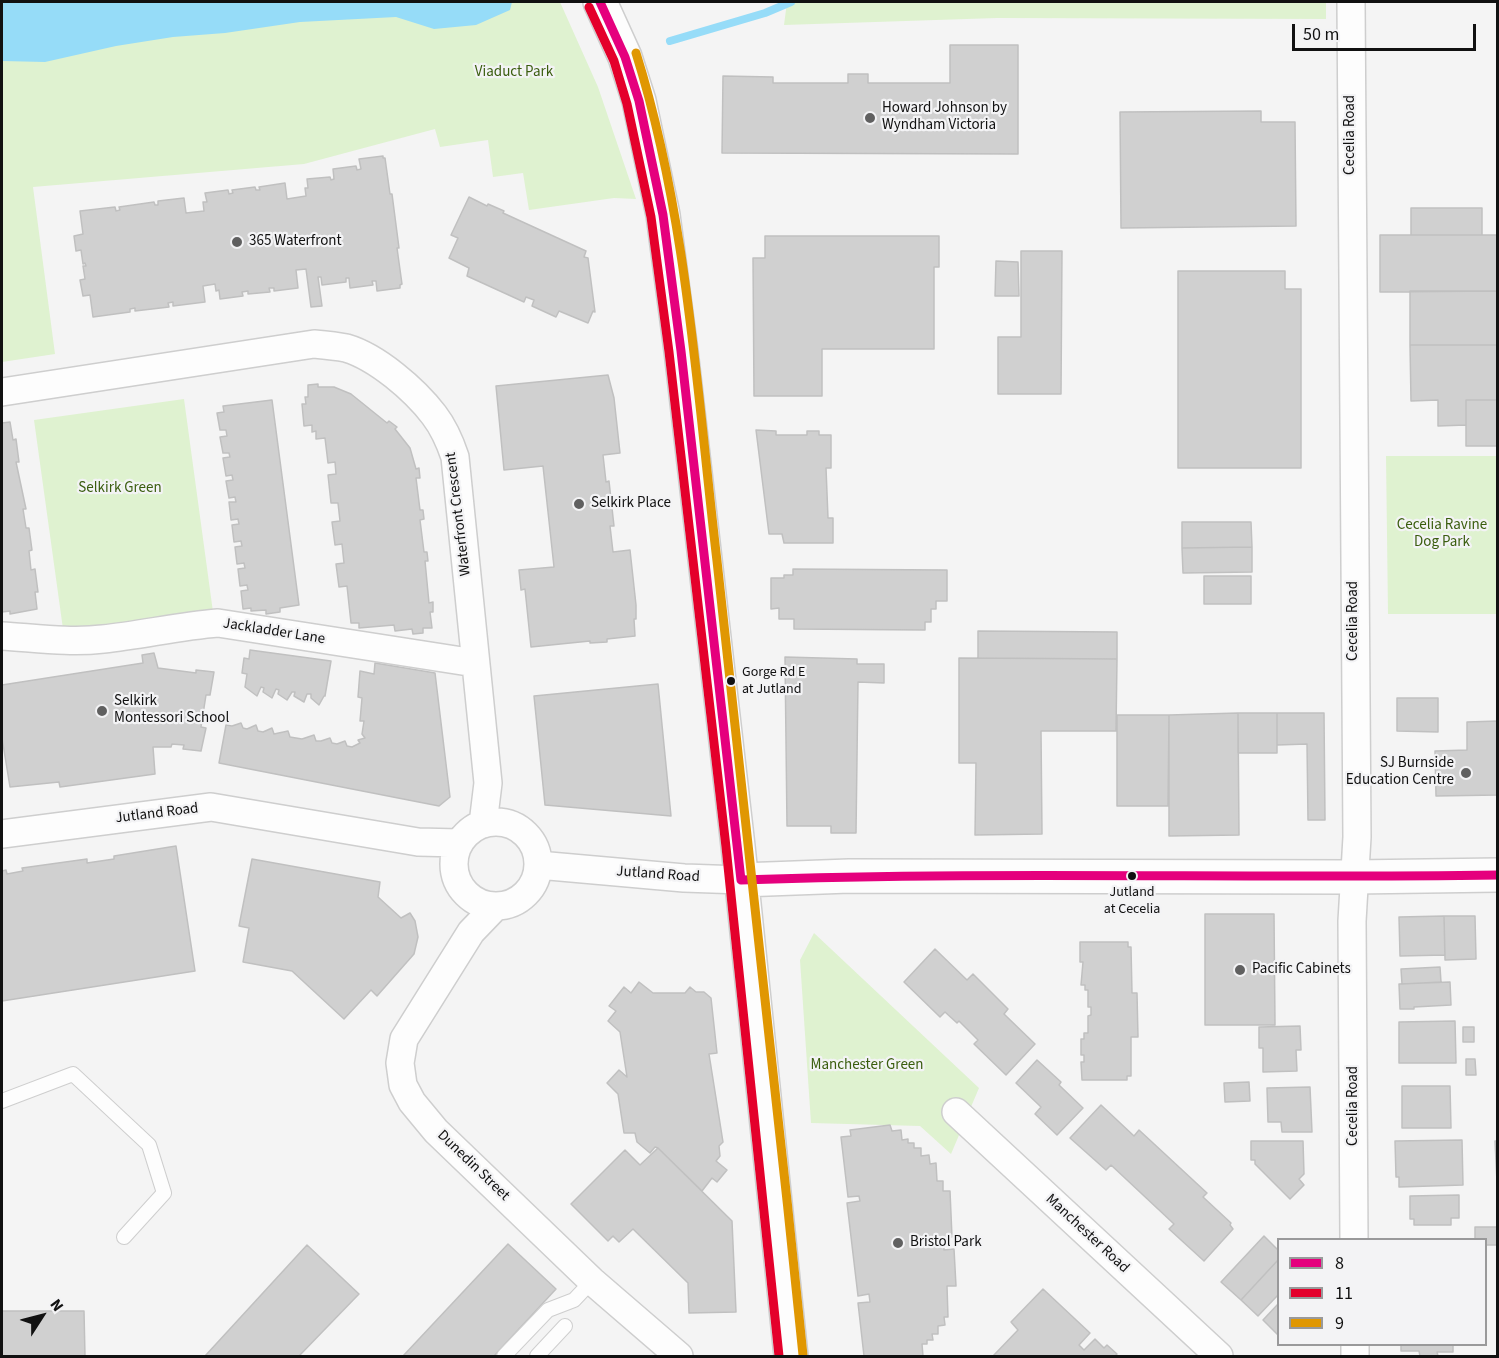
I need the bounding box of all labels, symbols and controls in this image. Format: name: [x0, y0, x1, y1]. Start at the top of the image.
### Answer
scale bar: [1295, 12, 1480, 50]
text: 50 m: [1303, 22, 1339, 47]
park label: Viaduct Park: [475, 64, 553, 82]
street label: Cecelia Road: [1342, 95, 1360, 175]
place label: Howard Johnson by Wyndham Victoria: [882, 100, 1007, 135]
marker: Howard Johnson by Wyndham Victoria: [863, 111, 877, 125]
place label: 365 Waterfront: [249, 233, 342, 251]
marker: 365 Waterfront: [230, 235, 244, 249]
street label: Waterfront Crescent: [442, 451, 476, 577]
park label: Selkirk Green: [78, 480, 162, 498]
place label: Selkirk Place: [591, 495, 671, 513]
marker: Selkirk Place: [572, 497, 586, 511]
park label: Cecelia Ravine Dog Park: [1397, 517, 1487, 552]
street label: Cecelia Road: [1345, 581, 1363, 661]
street label: Jackladder Lane: [222, 615, 326, 649]
place label: Gorge Rd E at Jutland: [742, 665, 805, 698]
marker: Gorge Rd E at Jutland: [725, 675, 737, 687]
place label: Selkirk Montessori School: [114, 693, 229, 728]
marker: Selkirk Montessori School: [95, 704, 109, 718]
place label: SJ Burnside Education Centre: [1346, 755, 1454, 790]
marker: SJ Burnside Education Centre: [1459, 766, 1473, 780]
street label: Jutland Road: [114, 800, 200, 828]
street label: Jutland Road: [616, 863, 700, 887]
marker: Jutland at Cecelia: [1126, 870, 1138, 882]
place label: Jutland at Cecelia: [1104, 885, 1160, 918]
place label: Pacific Cabinets: [1252, 961, 1351, 979]
marker: Pacific Cabinets: [1233, 963, 1247, 977]
park label: Manchester Green: [811, 1057, 923, 1075]
street label: Cecelia Road: [1345, 1066, 1363, 1146]
street label: Dunedin Street: [433, 1127, 513, 1205]
street label: Manchester Road: [1041, 1191, 1133, 1277]
place label: Bristol Park: [910, 1234, 982, 1252]
marker: Bristol Park: [891, 1236, 905, 1250]
legend: [1277, 1238, 1487, 1346]
text: 8: [1335, 1251, 1344, 1276]
text: 11: [1335, 1281, 1353, 1306]
north arrow: [12, 1286, 72, 1346]
text: N: [45, 1295, 69, 1316]
text: 9: [1335, 1311, 1344, 1336]

